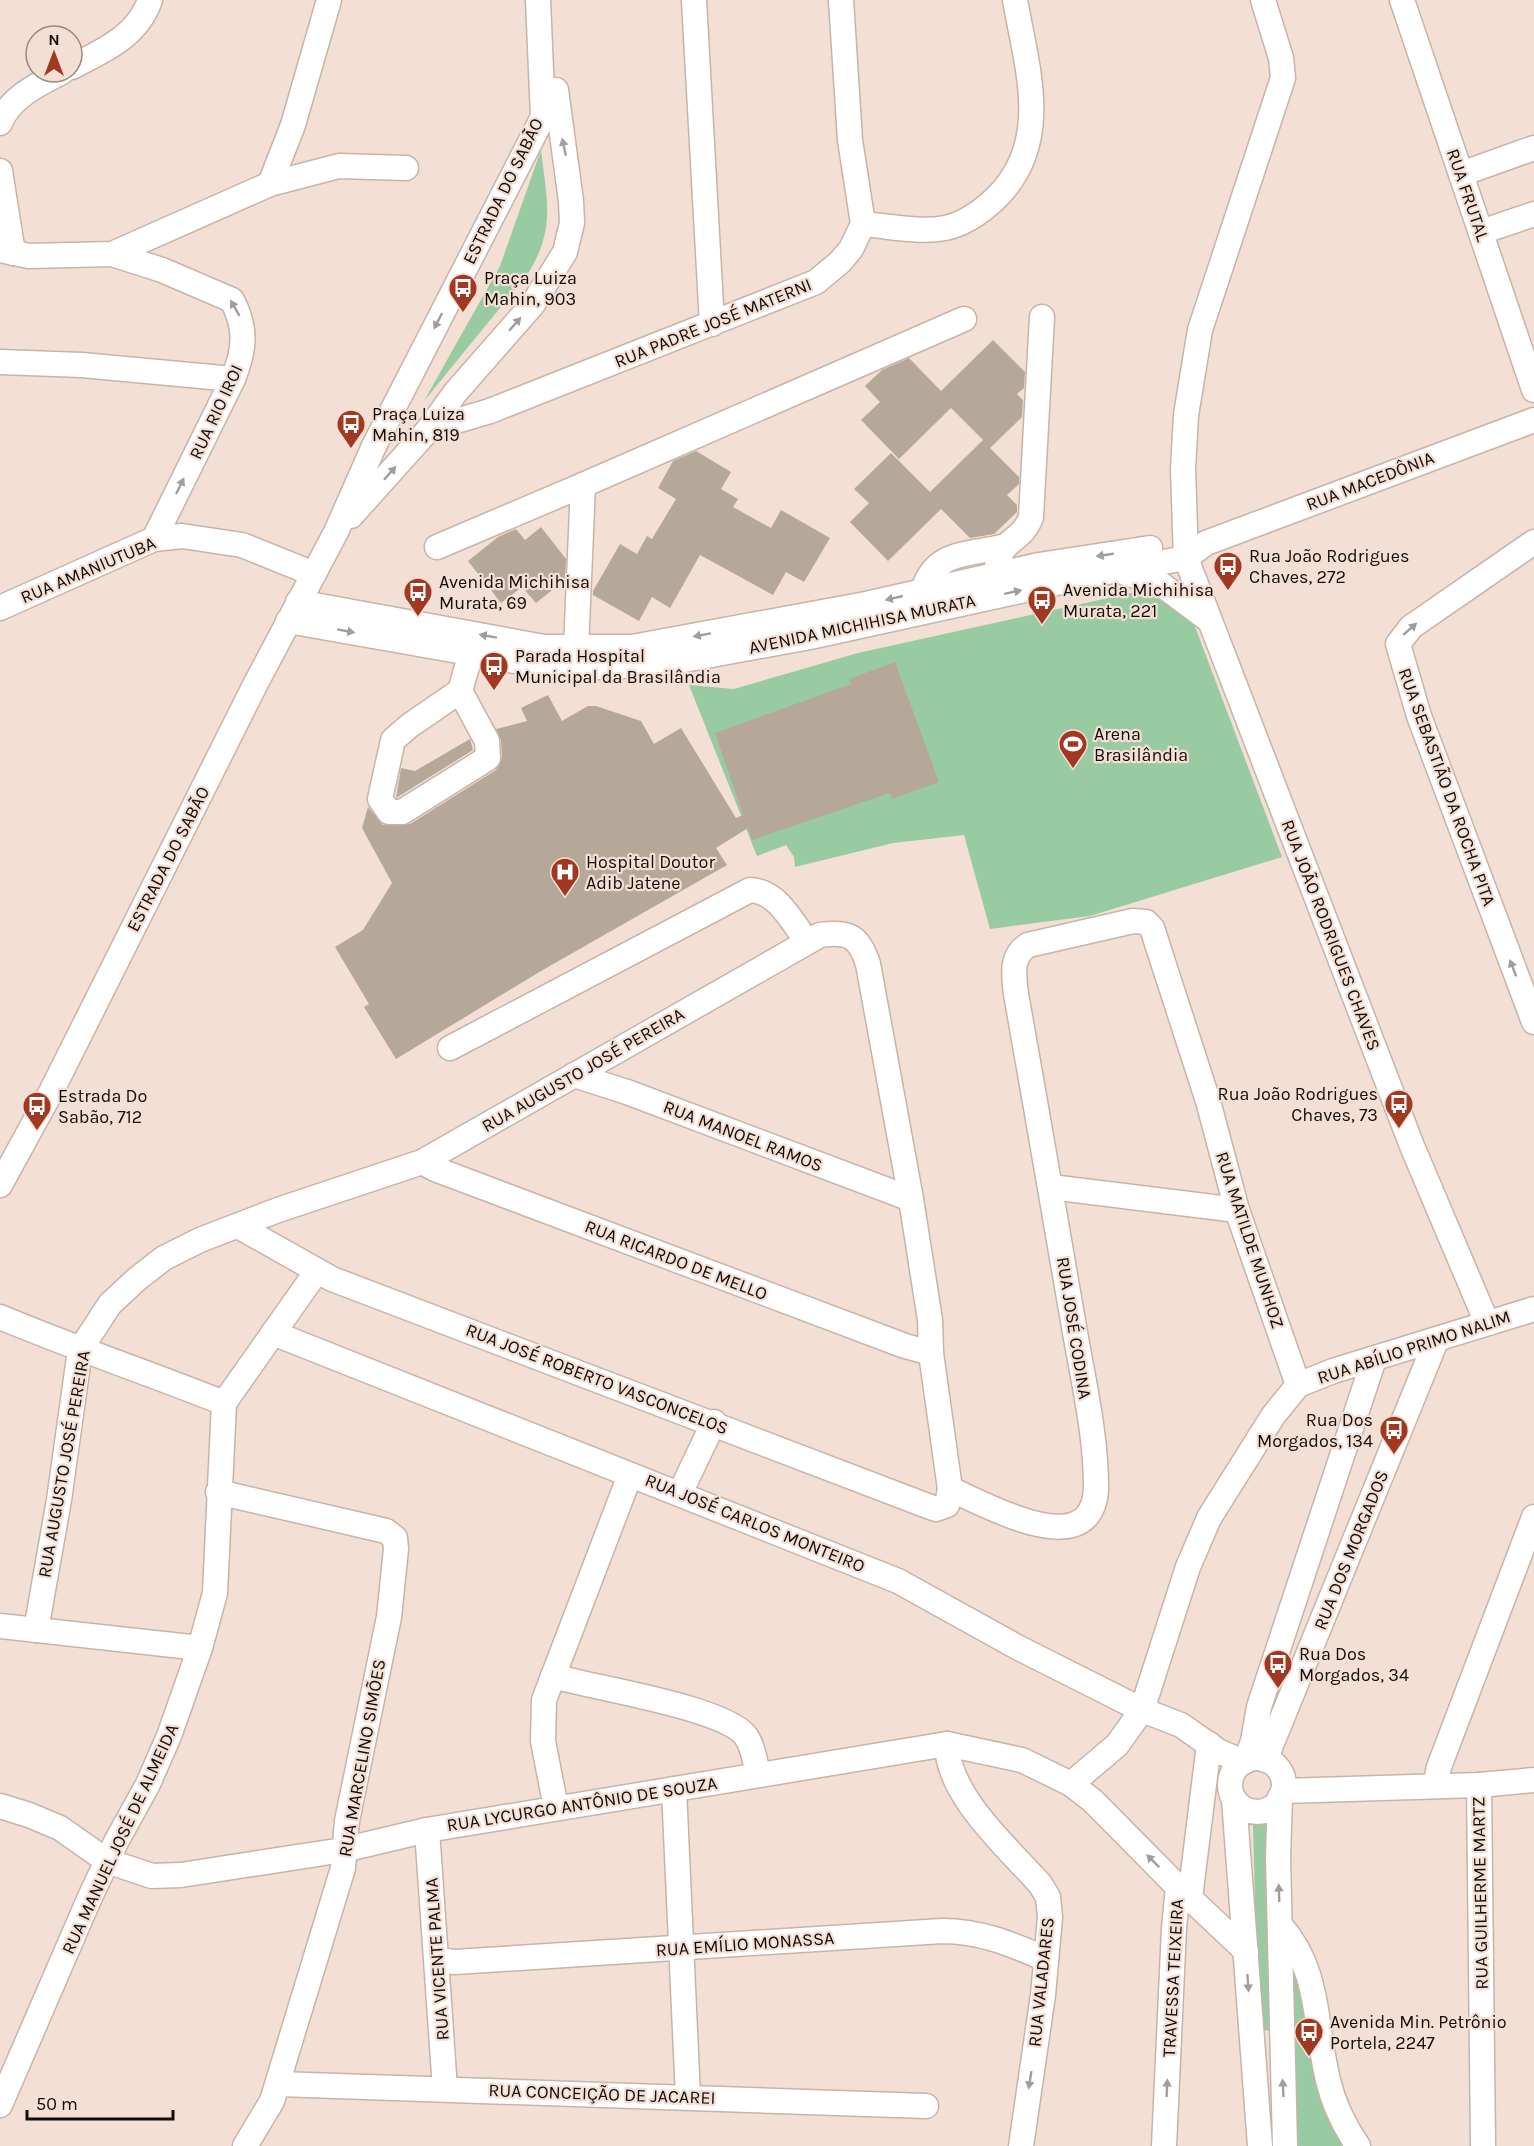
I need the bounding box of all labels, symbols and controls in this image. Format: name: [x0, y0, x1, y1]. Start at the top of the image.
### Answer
north arrow: [24, 24, 84, 84]
text: N: [48, 30, 60, 49]
street label: ESTRADA DO SABÃO: [458, 114, 548, 268]
one-way arrow: [559, 137, 568, 156]
street label: RUA FRUTAL: [1442, 146, 1494, 245]
place label: Praça Luiza Mahin, 903: [484, 267, 577, 310]
bus stop icon: Praça Luiza Mahin, 903: [447, 272, 479, 314]
street label: RUA PADRE JOSÉ MATERNI: [611, 272, 815, 373]
one-way arrow: [230, 299, 240, 316]
one-way arrow: [433, 313, 443, 330]
one-way arrow: [508, 317, 521, 332]
street label: RUA RIO IROI: [184, 361, 248, 463]
place label: Praça Luiza Mahin, 819: [372, 403, 465, 446]
bus stop icon: Praça Luiza Mahin, 819: [335, 408, 367, 450]
street label: RUA MACEDÔNIA: [1303, 446, 1437, 516]
one-way arrow: [383, 466, 397, 481]
one-way arrow: [176, 478, 185, 495]
street label: RUA AMANIUTUBA: [17, 532, 159, 608]
place label: Rua João Rodrigues Chaves, 272: [1249, 545, 1409, 588]
bus stop icon: Rua João Rodrigues Chaves, 272: [1212, 550, 1244, 592]
one-way arrow: [1096, 551, 1115, 560]
place label: Avenida Michihisa Murata, 69: [439, 571, 590, 614]
bus stop icon: Avenida Michihisa Murata, 69: [402, 576, 434, 618]
place label: Avenida Michihisa Murata, 221: [1063, 579, 1214, 622]
bus stop icon: Avenida Michihisa Murata, 221: [1026, 584, 1058, 626]
one-way arrow: [1004, 587, 1023, 597]
street label: AVENIDA MICHIHISA MURATA: [747, 589, 977, 659]
one-way arrow: [884, 593, 903, 603]
one-way arrow: [1402, 623, 1418, 636]
one-way arrow: [337, 626, 356, 635]
one-way arrow: [692, 630, 711, 639]
one-way arrow: [479, 631, 498, 640]
place label: Parada Hospital Municipal da Brasilândia: [515, 645, 721, 688]
bus stop icon: Parada Hospital Municipal da Brasilândia: [478, 650, 510, 692]
street label: RUA SEBASTIÃO DA ROCHA PITA: [1394, 665, 1500, 909]
place label: Arena Brasilândia: [1094, 723, 1188, 766]
sports icon: Arena Brasilândia: [1057, 728, 1089, 770]
street label: ESTRADA DO SABÃO: [122, 783, 214, 935]
street label: RUA JOÃO RODRIGUES CHAVES: [1277, 816, 1385, 1054]
place label: Hospital Doutor Adib Jatene: [586, 851, 715, 894]
hospital icon: Hospital Doutor Adib Jatene: [549, 856, 581, 898]
one-way arrow: [1508, 959, 1517, 977]
street label: RUA AUGUSTO JOSÉ PEREIRA: [477, 1002, 688, 1137]
place label: Rua João Rodrigues Chaves, 73: [1218, 1083, 1378, 1126]
place label: Estrada Do Sabão, 712: [58, 1085, 147, 1128]
bus stop icon: Rua João Rodrigues Chaves, 73: [1383, 1088, 1415, 1130]
bus stop icon: Estrada Do Sabão, 712: [21, 1090, 53, 1132]
street label: RUA MANOEL RAMOS: [660, 1095, 826, 1177]
street label: RUA MATILDE MUNHOZ: [1211, 1149, 1289, 1331]
street label: RUA RICARDO DE MELLO: [582, 1215, 770, 1305]
street label: RUA JOSÉ CODINA: [1052, 1255, 1097, 1401]
street label: RUA ABÍLIO PRIMO NALIM: [1314, 1304, 1513, 1389]
street label: RUA JOSÉ ROBERTO VASCONCELOS: [463, 1318, 732, 1439]
street label: RUA AUGUSTO JOSÉ PEREIRA: [32, 1348, 95, 1579]
place label: Rua Dos Morgados, 134: [1257, 1409, 1373, 1452]
bus stop icon: Rua Dos Morgados, 134: [1378, 1414, 1410, 1456]
street label: RUA DOS MORGADOS: [1309, 1467, 1393, 1633]
street label: RUA JOSÉ CARLOS MONTEIRO: [642, 1468, 869, 1577]
place label: Rua Dos Morgados, 34: [1299, 1643, 1409, 1686]
bus stop icon: Rua Dos Morgados, 34: [1262, 1648, 1294, 1690]
street label: RUA MARCELINO SIMÕES: [334, 1657, 390, 1859]
street label: RUA MANUEL JOSÉ DE ALMEIDA: [56, 1720, 183, 1958]
street label: RUA LYCURGO ANTÔNIO DE SOUZA: [445, 1772, 719, 1836]
street label: RUA GUILHERME MARTZ: [1467, 1796, 1493, 1990]
one-way arrow: [1146, 1855, 1160, 1869]
street label: RUA VICENTE PALMA: [420, 1877, 454, 2041]
one-way arrow: [1274, 1883, 1283, 1902]
street label: TRAVESSA TEIXEIRA: [1158, 1898, 1188, 2058]
street label: RUA VALADARES: [1023, 1916, 1059, 2048]
street label: RUA EMÍLIO MONASSA: [655, 1926, 835, 1961]
one-way arrow: [1243, 1973, 1253, 1992]
place label: Avenida Min. Petrônio Portela, 2247: [1330, 2011, 1507, 2054]
bus stop icon: Avenida Min. Petrônio Portela, 2247: [1293, 2016, 1325, 2058]
one-way arrow: [1025, 2070, 1034, 2089]
one-way arrow: [1162, 2078, 1171, 2097]
one-way arrow: [1278, 2078, 1287, 2097]
street label: RUA CONCEIÇÃO DE JACAREI: [488, 2079, 716, 2109]
scale bar: [27, 2083, 172, 2121]
text: 50 m: [36, 2093, 78, 2115]

